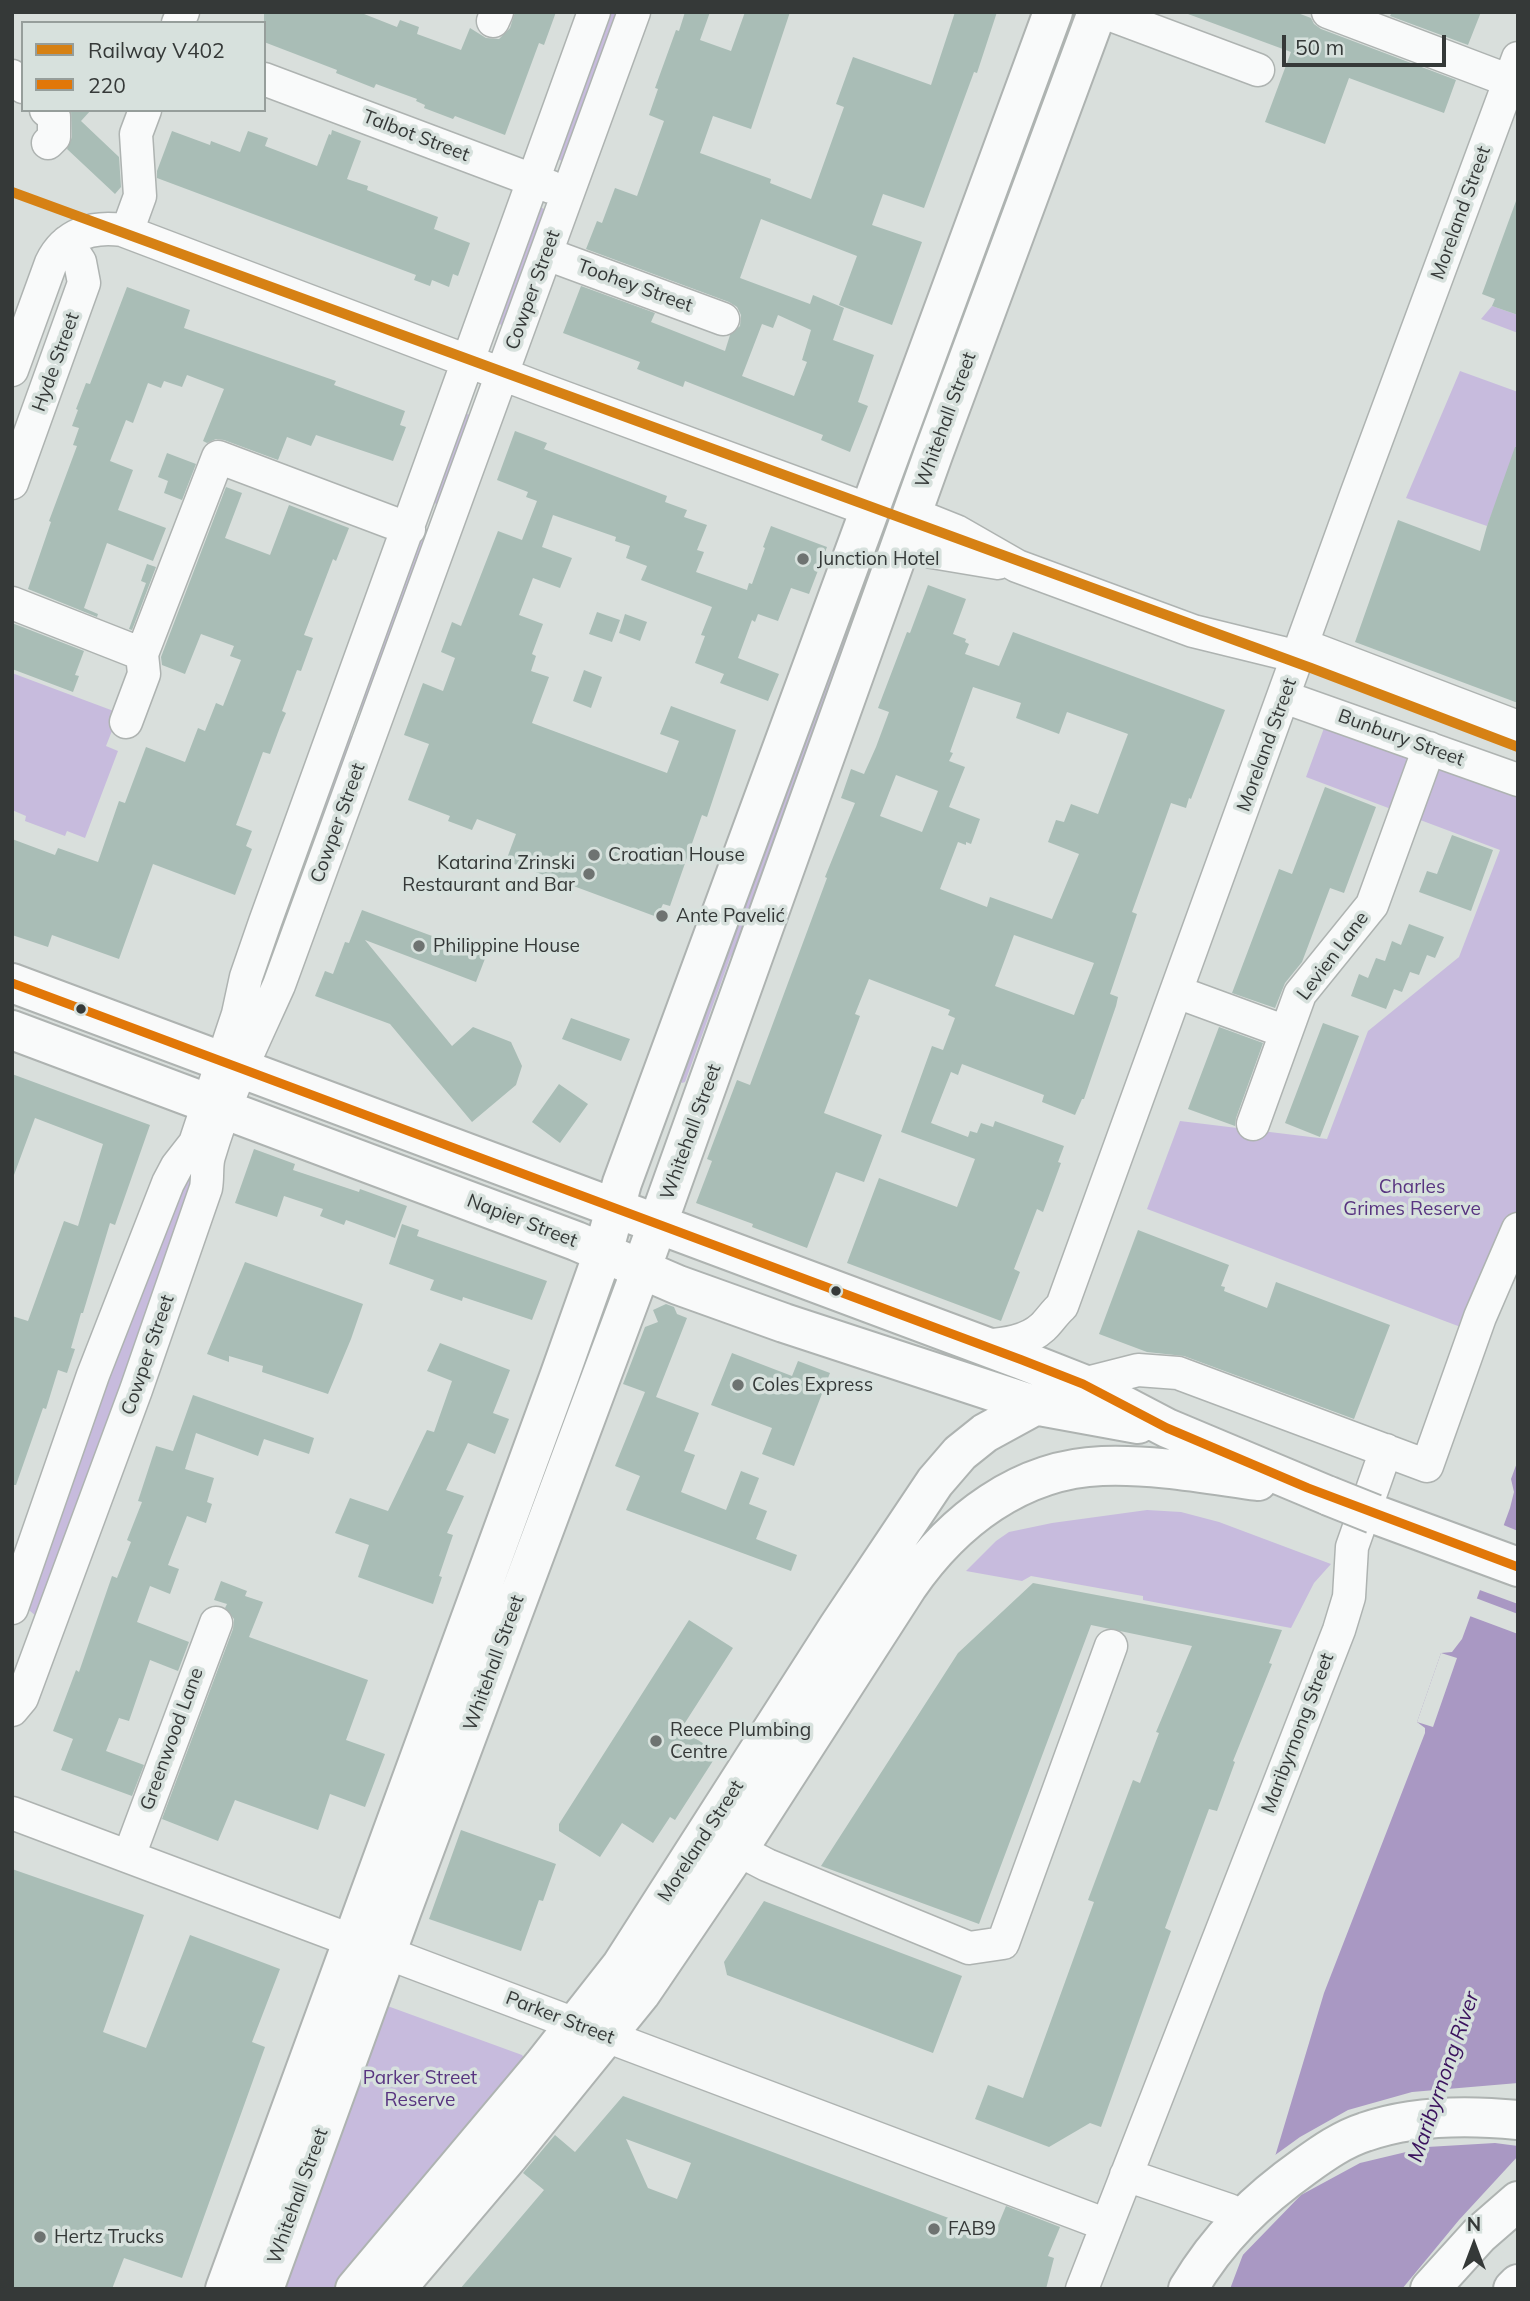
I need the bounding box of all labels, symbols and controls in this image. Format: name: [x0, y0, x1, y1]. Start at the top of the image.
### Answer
legend: [21, 21, 266, 112]
scale bar: [1285, 21, 1450, 65]
text: 50 m: [1295, 34, 1344, 60]
text: Railway V402: [88, 37, 225, 63]
text: 220: [88, 72, 126, 98]
street label: Talbot Street: [360, 105, 472, 167]
street label: Moreland Street: [1426, 143, 1496, 283]
street label: Cowper Street: [501, 227, 565, 353]
street label: Toohey Street: [574, 255, 696, 317]
street label: Hyde Street: [28, 309, 84, 415]
street label: Whitehall Street: [911, 349, 981, 491]
place label: Junction Hotel: [817, 548, 940, 570]
marker: Junction Hotel: [795, 551, 811, 567]
street label: Moreland Street: [1232, 675, 1302, 815]
street label: Bunbury Street: [1335, 705, 1467, 771]
street label: Cowper Street: [306, 760, 370, 886]
place label: Croatian House: [608, 844, 745, 866]
marker: Croatian House: [586, 847, 602, 863]
place label: Katarina Zrinski Restaurant and Bar: [402, 852, 575, 896]
marker: Katarina Zrinski Restaurant and Bar: [581, 866, 597, 882]
place label: Ante Pavelić: [676, 905, 785, 927]
street label: Levien Lane: [1292, 907, 1374, 1005]
marker: Ante Pavelić: [654, 908, 670, 924]
place label: Philippine House: [433, 935, 580, 957]
marker: Philippine House: [411, 938, 427, 954]
unlabelled marker: [74, 1002, 88, 1016]
street label: Whitehall Street: [656, 1061, 726, 1203]
park label: Charles Grimes Reserve: [1343, 1176, 1481, 1220]
street label: Napier Street: [464, 1190, 580, 1252]
unlabelled marker: [829, 1284, 843, 1298]
street label: Cowper Street: [117, 1292, 179, 1418]
place label: Coles Express: [752, 1374, 873, 1396]
marker: Coles Express: [730, 1377, 746, 1393]
street label: Whitehall Street: [459, 1592, 529, 1734]
street label: Maribyrnong Street: [1257, 1650, 1339, 1816]
street label: Greenwood Lane: [136, 1665, 208, 1813]
place label: Reece Plumbing Centre: [670, 1719, 811, 1763]
marker: Reece Plumbing Centre: [648, 1733, 664, 1749]
street label: Moreland Street: [653, 1776, 749, 1906]
street label: Parker Street: [502, 1987, 618, 2049]
water label: Maribyrnong River: [1403, 1988, 1485, 2166]
park label: Parker Street Reserve: [363, 2067, 477, 2111]
street label: Whitehall Street: [263, 2125, 333, 2267]
north arrow: [1439, 2210, 1509, 2280]
text: N: [1467, 2212, 1481, 2236]
place label: FAB9: [948, 2218, 996, 2240]
marker: FAB9: [926, 2221, 942, 2237]
place label: Hertz Trucks: [54, 2226, 164, 2248]
marker: Hertz Trucks: [32, 2229, 48, 2245]

